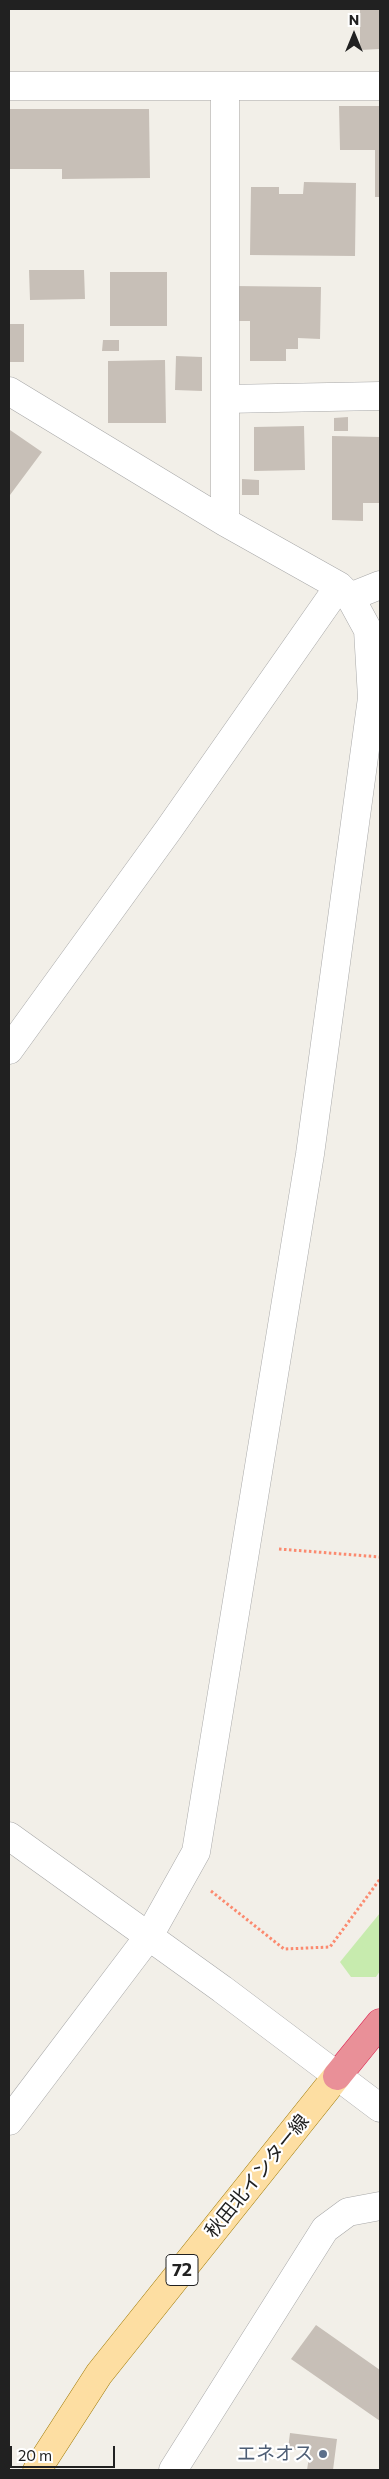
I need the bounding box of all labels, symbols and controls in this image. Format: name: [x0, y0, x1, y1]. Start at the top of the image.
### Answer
north arrow: [329, 10, 379, 60]
text: N: [349, 11, 359, 28]
street label: 秋田北インター線: [200, 2110, 314, 2242]
road number: 72: [166, 2254, 198, 2286]
scale bar: [12, 2436, 118, 2468]
place label: エネオス: [237, 2443, 313, 2465]
text: 20 m: [18, 2446, 52, 2464]
marker: エネオス: [317, 2448, 329, 2460]

